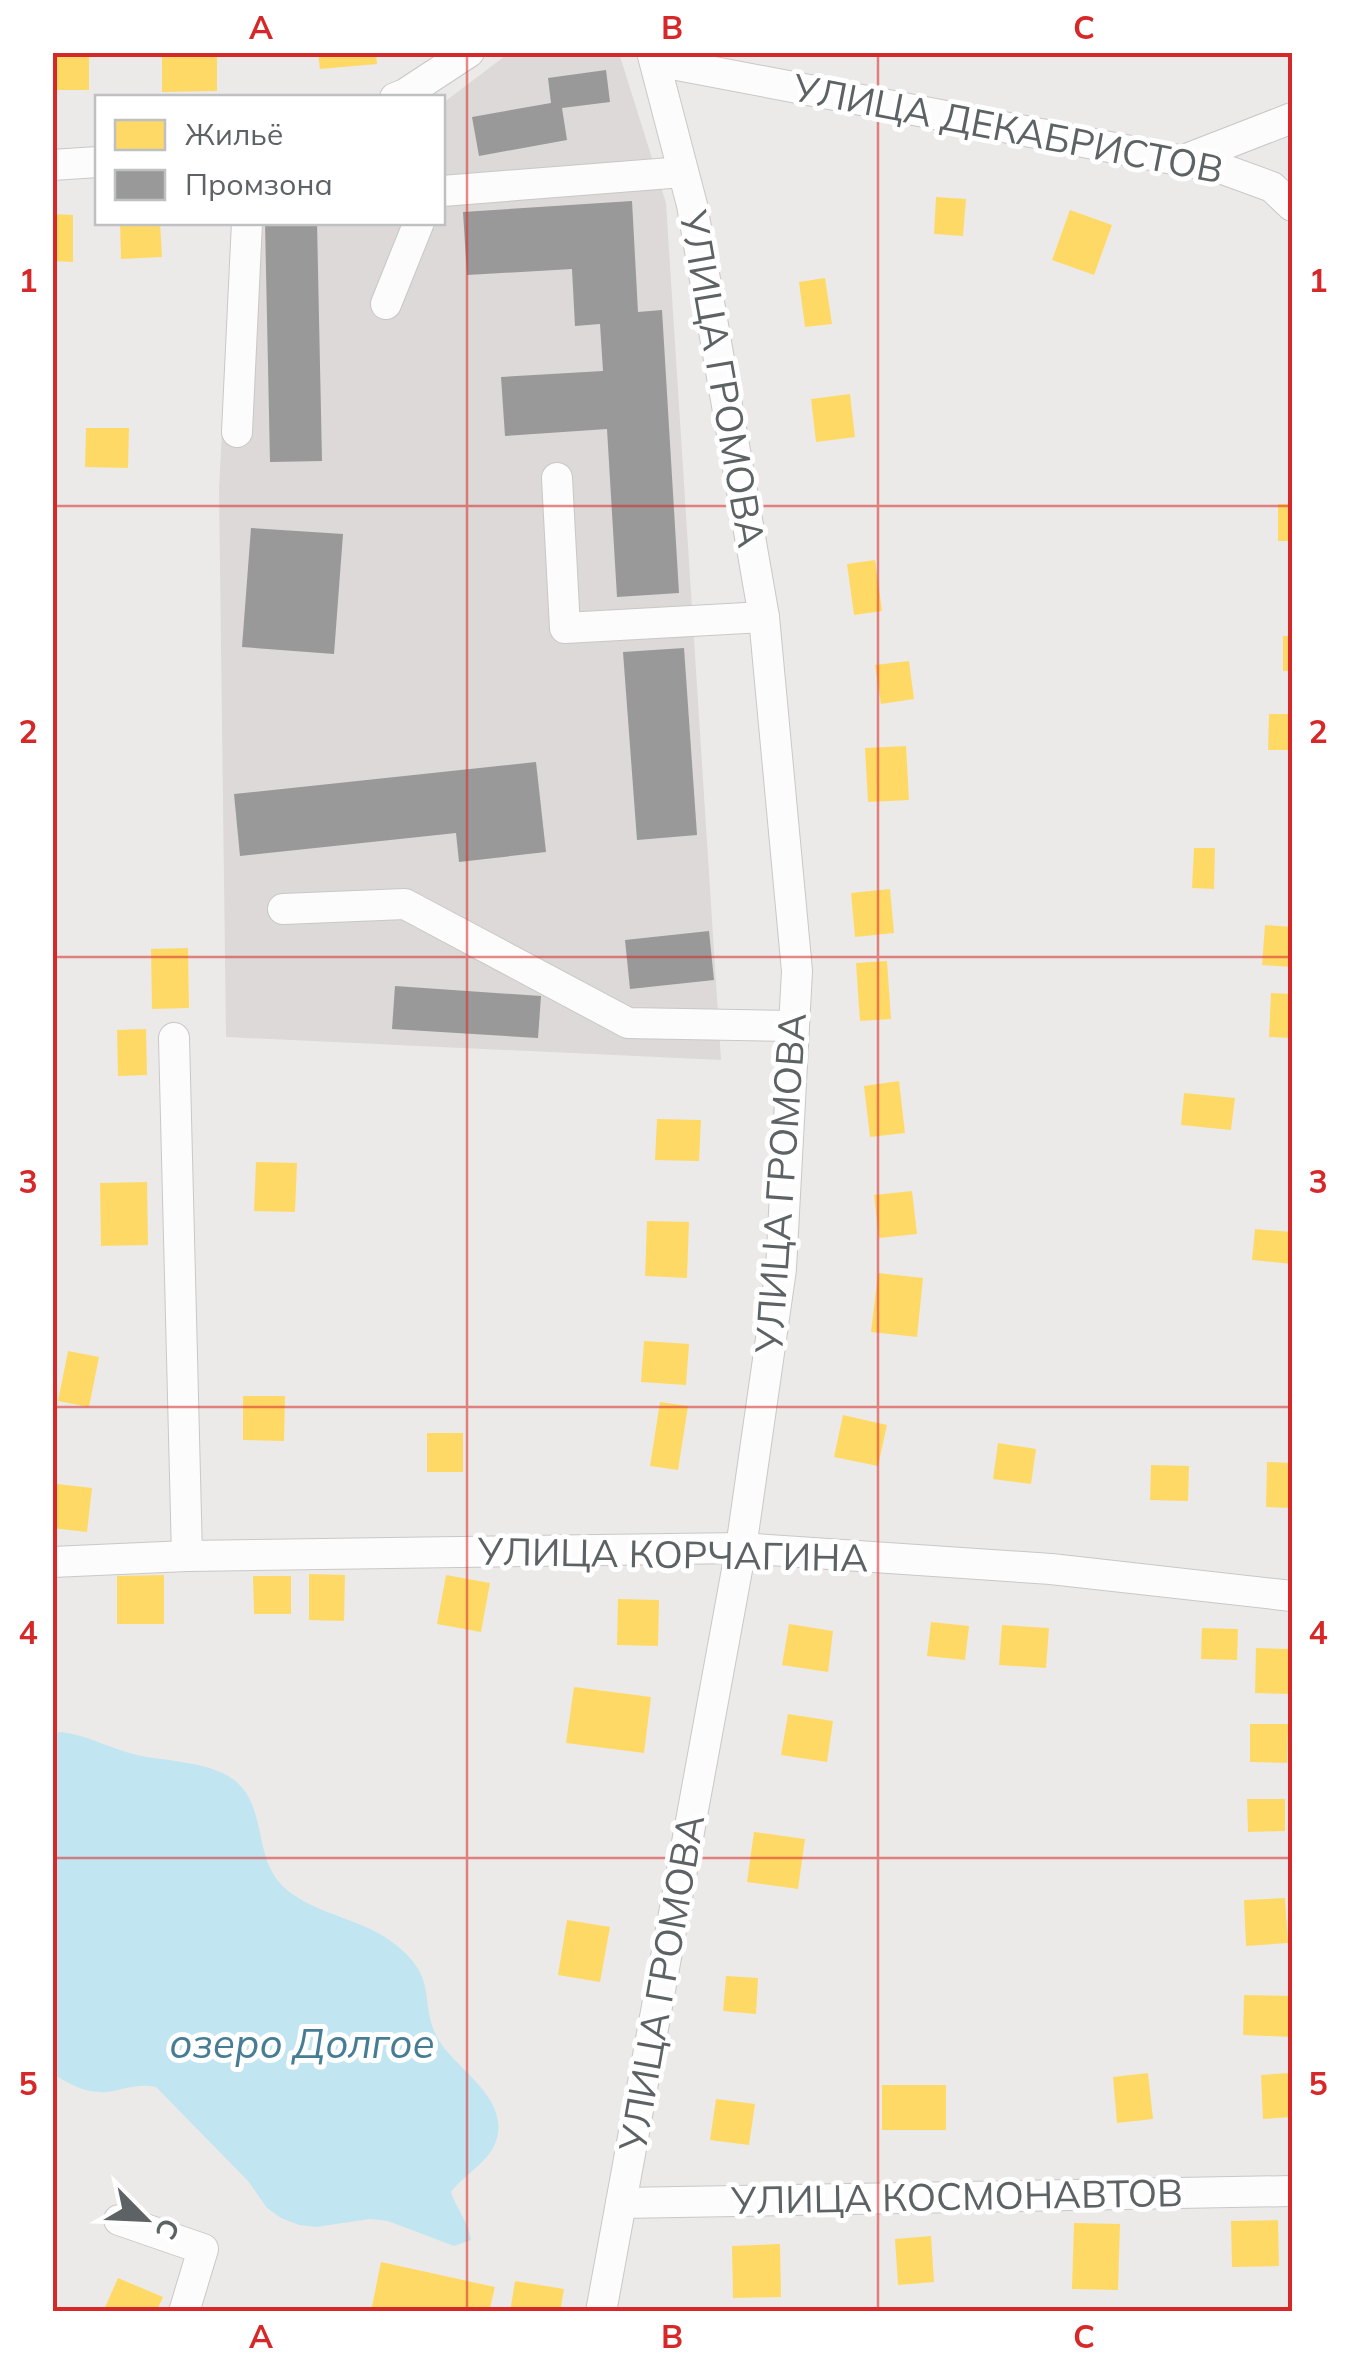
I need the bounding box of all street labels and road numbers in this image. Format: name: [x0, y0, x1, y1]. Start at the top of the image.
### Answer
street label: УЛИЦА ДЕКАБРИСТОВ: [788, 63, 1227, 193]
street label: УЛИЦА ГРОМОВА: [670, 206, 776, 551]
street label: УЛИЦА ГРОМОВА: [744, 1011, 816, 1356]
street label: УЛИЦА КОРЧАГИНА: [476, 1527, 869, 1581]
street label: УЛИЦА ГРОМОВА: [608, 1811, 714, 2156]
street label: УЛИЦА КОСМОНАВТОВ: [730, 2168, 1183, 2224]

